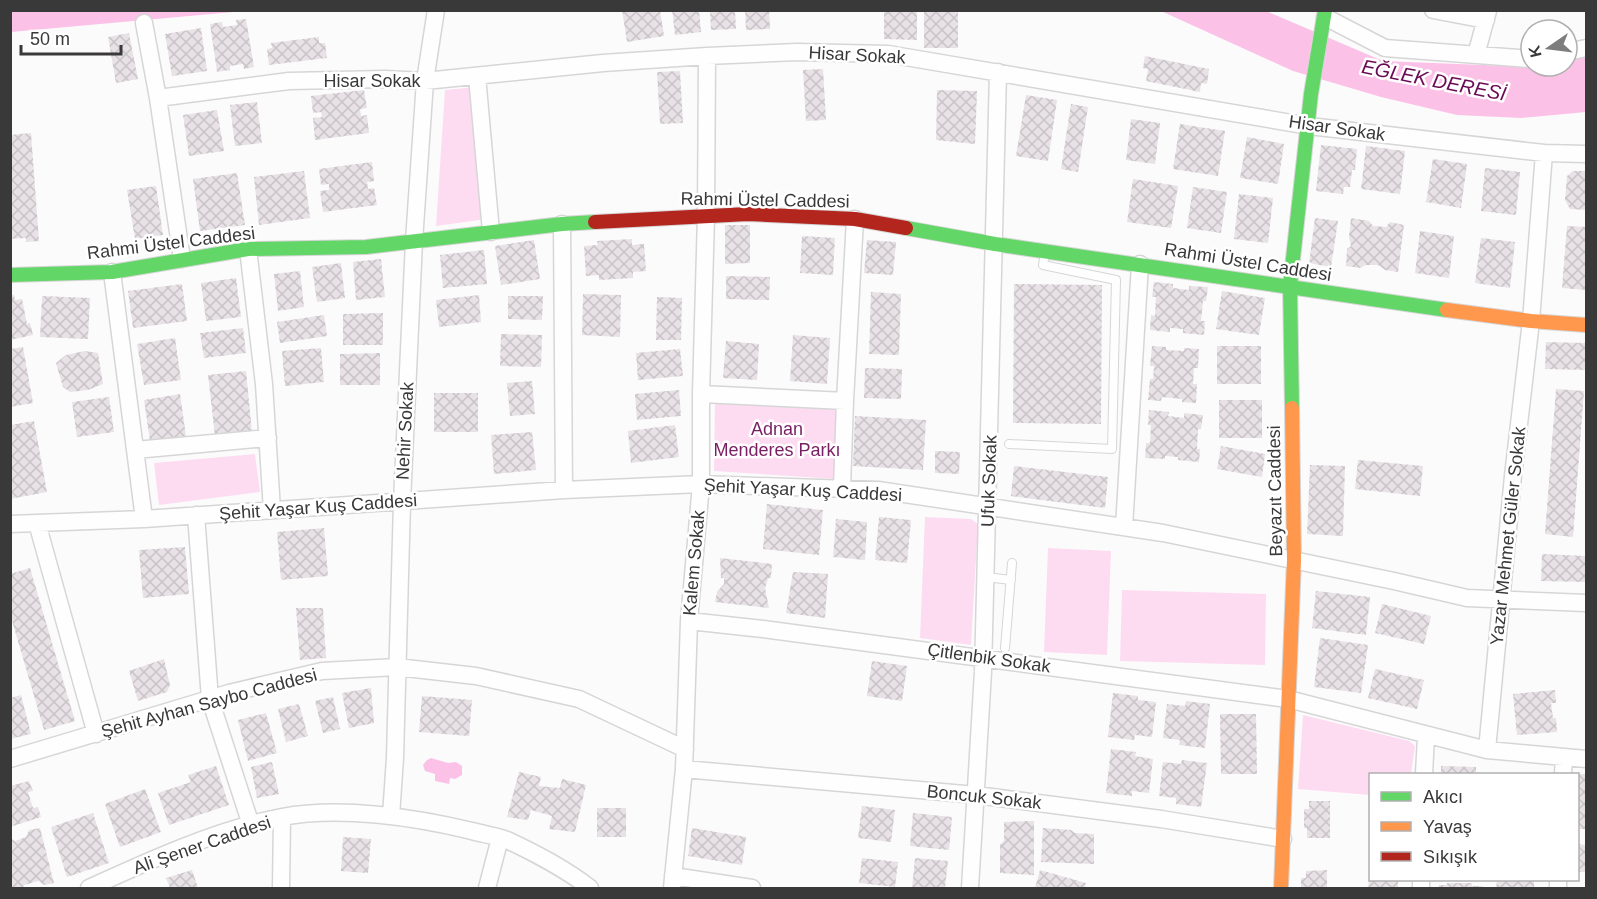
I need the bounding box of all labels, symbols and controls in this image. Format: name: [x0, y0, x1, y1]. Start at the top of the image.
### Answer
scale bar: [21, 18, 122, 56]
north arrow: [1519, 18, 1579, 78]
text: 50 m: [30, 29, 70, 49]
street label: Hisar Sokak: [808, 42, 907, 68]
text: K: [1525, 43, 1545, 59]
water label: EĞLEK DERESİ: [1360, 55, 1509, 105]
street label: Hisar Sokak: [323, 71, 422, 91]
street label: Hisar Sokak: [1288, 111, 1387, 145]
street label: Rahmi Üstel Caddesi: [680, 189, 850, 211]
street label: Rahmi Üstel Caddesi: [86, 223, 256, 263]
street label: Rahmi Üstel Caddesi: [1163, 239, 1333, 285]
street label: Nehir Sokak: [392, 381, 418, 480]
park label: Adnan Menderes Parkı: [713, 419, 841, 460]
street label: Beyazıt Caddesi: [1264, 425, 1286, 557]
street label: Yazar Mehmet Güler Sokak: [1487, 425, 1530, 646]
street label: Ufuk Sokak: [977, 434, 1001, 527]
street label: Şehit Yaşar Kuş Caddesi: [703, 475, 903, 505]
street label: Şehit Yaşar Kuş Caddesi: [218, 490, 418, 524]
street label: Kalem Sokak: [679, 508, 709, 617]
street label: Çitlenbik Sokak: [926, 639, 1053, 677]
street label: Şehit Ayhan Saybo Caddesi: [99, 665, 319, 741]
legend: [1369, 773, 1579, 881]
street label: Boncuk Sokak: [926, 781, 1043, 813]
text: Akıcı: [1423, 787, 1463, 807]
street label: Ali Şener Caddesi: [131, 812, 273, 878]
text: Yavaş: [1423, 817, 1472, 837]
text: Sıkışık: [1423, 847, 1478, 867]

